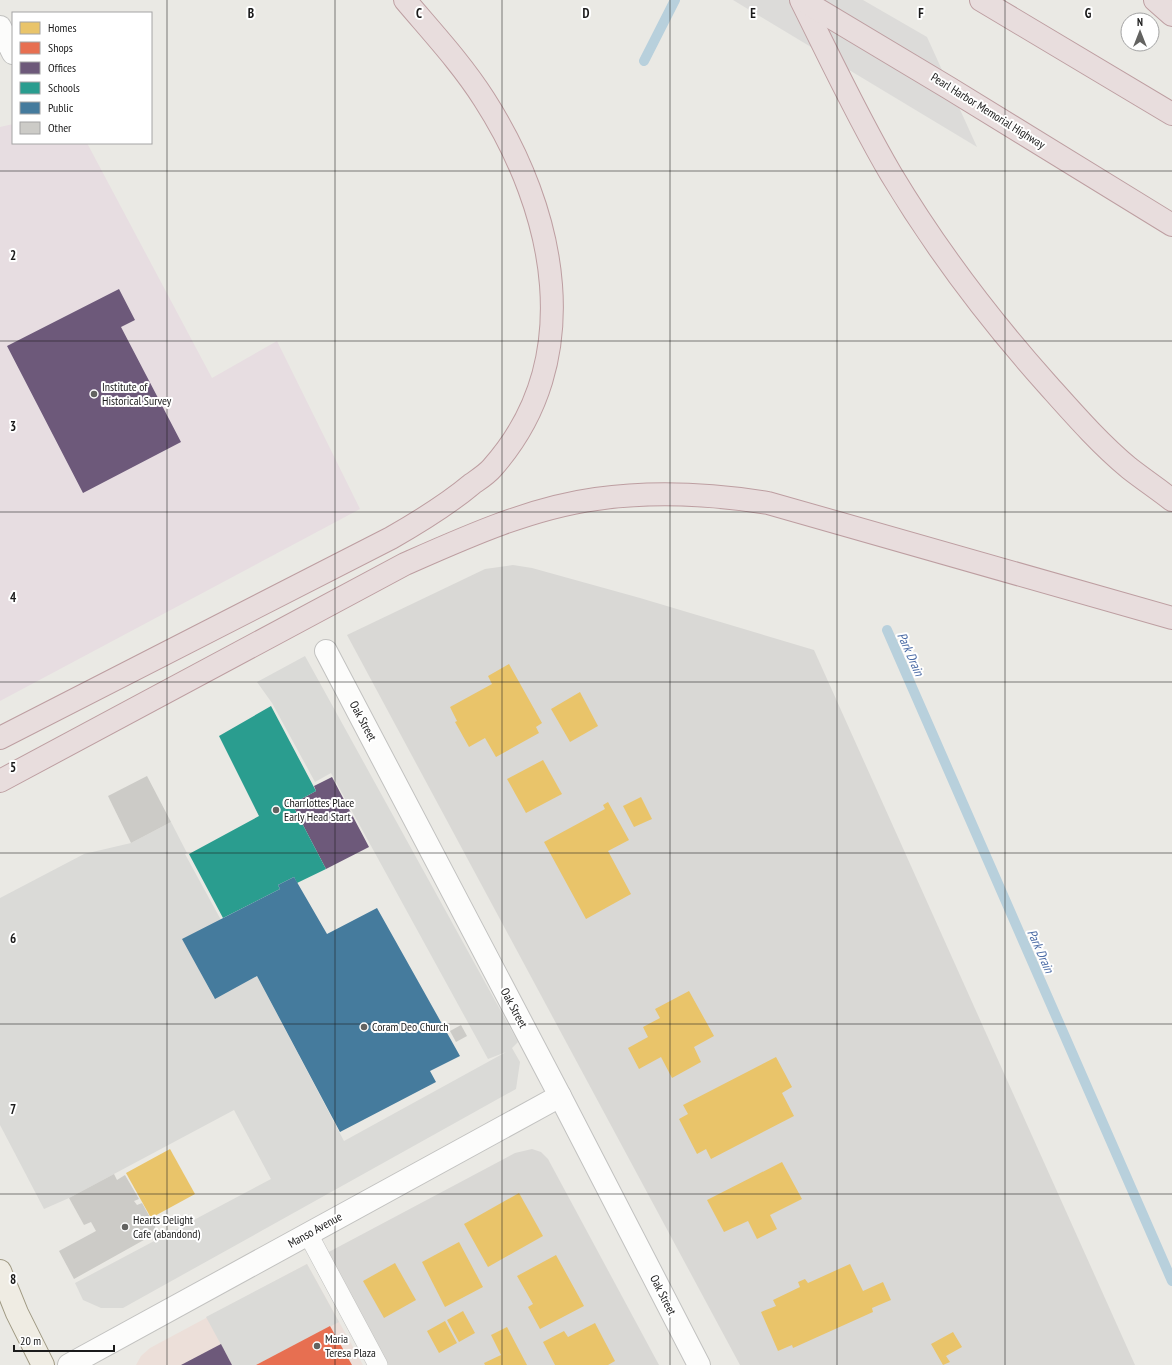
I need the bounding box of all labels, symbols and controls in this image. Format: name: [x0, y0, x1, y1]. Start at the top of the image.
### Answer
text: B: [248, 5, 254, 22]
text: C: [416, 5, 422, 22]
text: D: [583, 5, 590, 22]
text: E: [750, 5, 756, 22]
text: F: [918, 5, 924, 22]
text: G: [1085, 5, 1092, 22]
legend: [12, 12, 152, 144]
north arrow: [1120, 12, 1160, 52]
text: N: [1137, 15, 1143, 29]
text: Homes: [48, 20, 76, 35]
text: Shops: [48, 40, 73, 55]
text: Offices: [48, 60, 76, 75]
street label: Pearl Harbor Memorial Highway: [928, 69, 1049, 152]
text: Schools: [48, 80, 80, 95]
text: Public: [48, 100, 74, 115]
text: Other: [48, 120, 72, 135]
text: 2: [10, 247, 16, 264]
place label: Institute of Historical Survey: [102, 379, 172, 408]
marker: Institute of Historical Survey: [89, 389, 99, 399]
text: 3: [10, 418, 16, 435]
text: 4: [10, 589, 17, 606]
water label: Park Drain: [893, 630, 928, 680]
street label: Oak Street: [347, 698, 381, 744]
text: 5: [10, 759, 16, 776]
place label: Charrlottes Place Early Head Start: [284, 795, 354, 824]
marker: Charrlottes Place Early Head Start: [271, 805, 281, 815]
water label: Park Drain: [1023, 927, 1058, 977]
text: 6: [10, 930, 16, 947]
street label: Oak Street: [498, 985, 532, 1031]
place label: Coram Deo Church: [372, 1019, 449, 1034]
marker: Coram Deo Church: [359, 1022, 369, 1032]
text: 7: [10, 1101, 16, 1118]
street label: Manso Avenue: [285, 1209, 344, 1251]
place label: Hearts Delight Cafe (abandond): [133, 1212, 200, 1241]
marker: Hearts Delight Cafe (abandond): [120, 1222, 130, 1232]
text: 8: [10, 1271, 16, 1288]
street label: Oak Street: [647, 1272, 680, 1318]
scale bar: [14, 1327, 114, 1353]
place label: Maria Teresa Plaza: [325, 1331, 376, 1360]
text: 20 m: [20, 1333, 41, 1348]
marker: Maria Teresa Plaza: [312, 1341, 322, 1351]

